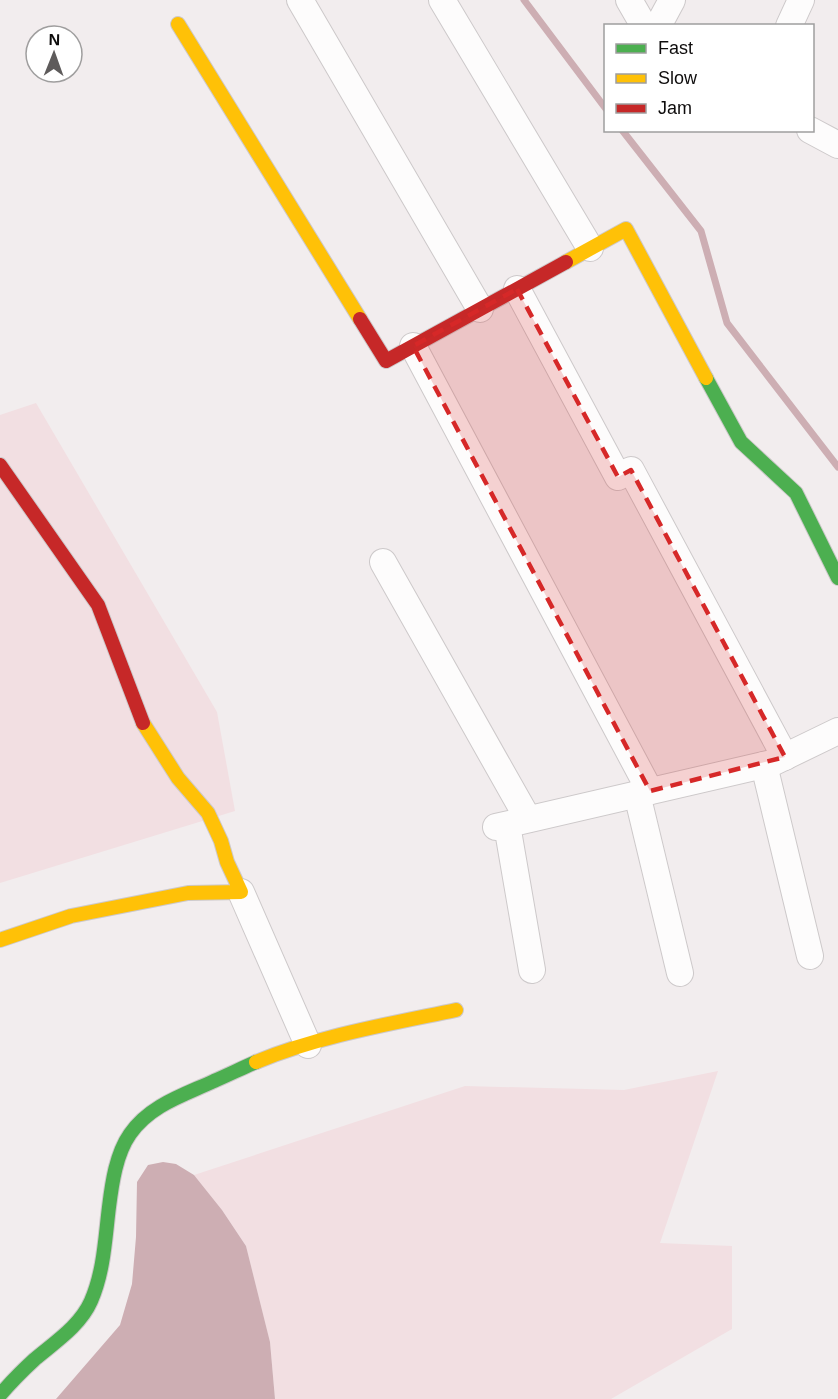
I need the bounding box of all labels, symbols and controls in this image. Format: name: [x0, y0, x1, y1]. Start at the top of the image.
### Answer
north arrow: [24, 24, 84, 84]
legend: [604, 24, 814, 132]
text: N: [48, 31, 60, 48]
text: Fast: [658, 38, 693, 58]
text: Slow: [658, 68, 698, 88]
text: Jam: [658, 98, 692, 118]

